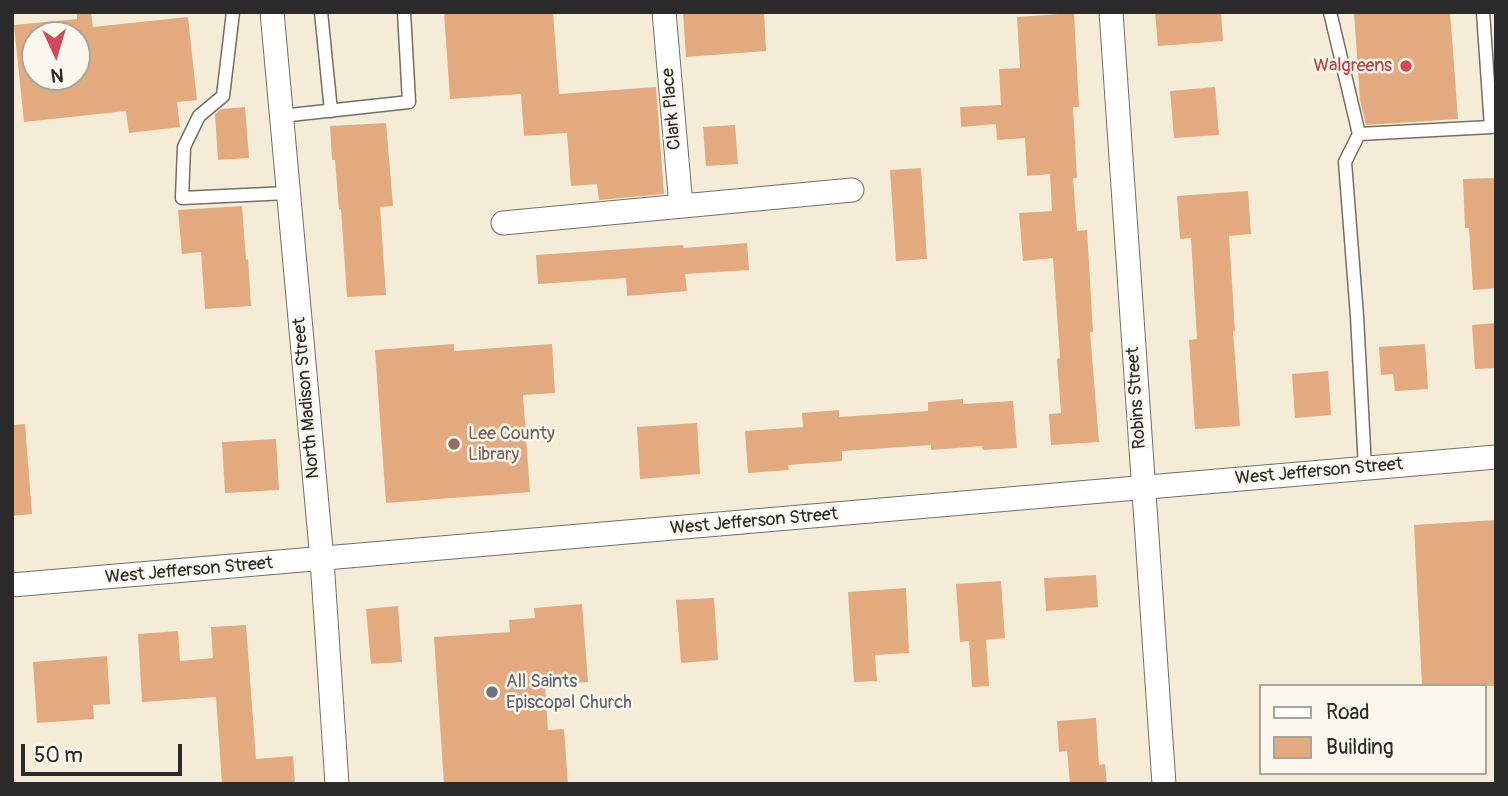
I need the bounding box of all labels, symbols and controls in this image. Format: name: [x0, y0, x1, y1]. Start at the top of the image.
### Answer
north arrow: [21, 21, 91, 91]
place label: Walgreens: [1314, 55, 1392, 77]
marker: Walgreens: [1398, 58, 1414, 74]
text: N: [50, 63, 65, 87]
street label: Clark Place: [658, 67, 686, 151]
street label: North Madison Street: [289, 317, 325, 479]
street label: Robins Street: [1123, 346, 1151, 450]
place label: Lee County Library: [468, 423, 555, 466]
marker: Lee County Library: [446, 436, 462, 452]
street label: West Jefferson Street: [1234, 454, 1404, 490]
street label: West Jefferson Street: [669, 504, 839, 540]
street label: West Jefferson Street: [104, 553, 274, 589]
place label: All Saints Episcopal Church: [506, 671, 632, 714]
marker: All Saints Episcopal Church: [484, 684, 500, 700]
legend: [1260, 684, 1487, 775]
text: Road: [1326, 699, 1370, 726]
scale bar: [24, 730, 186, 774]
text: Building: [1326, 734, 1393, 761]
text: 50 m: [34, 742, 83, 769]

